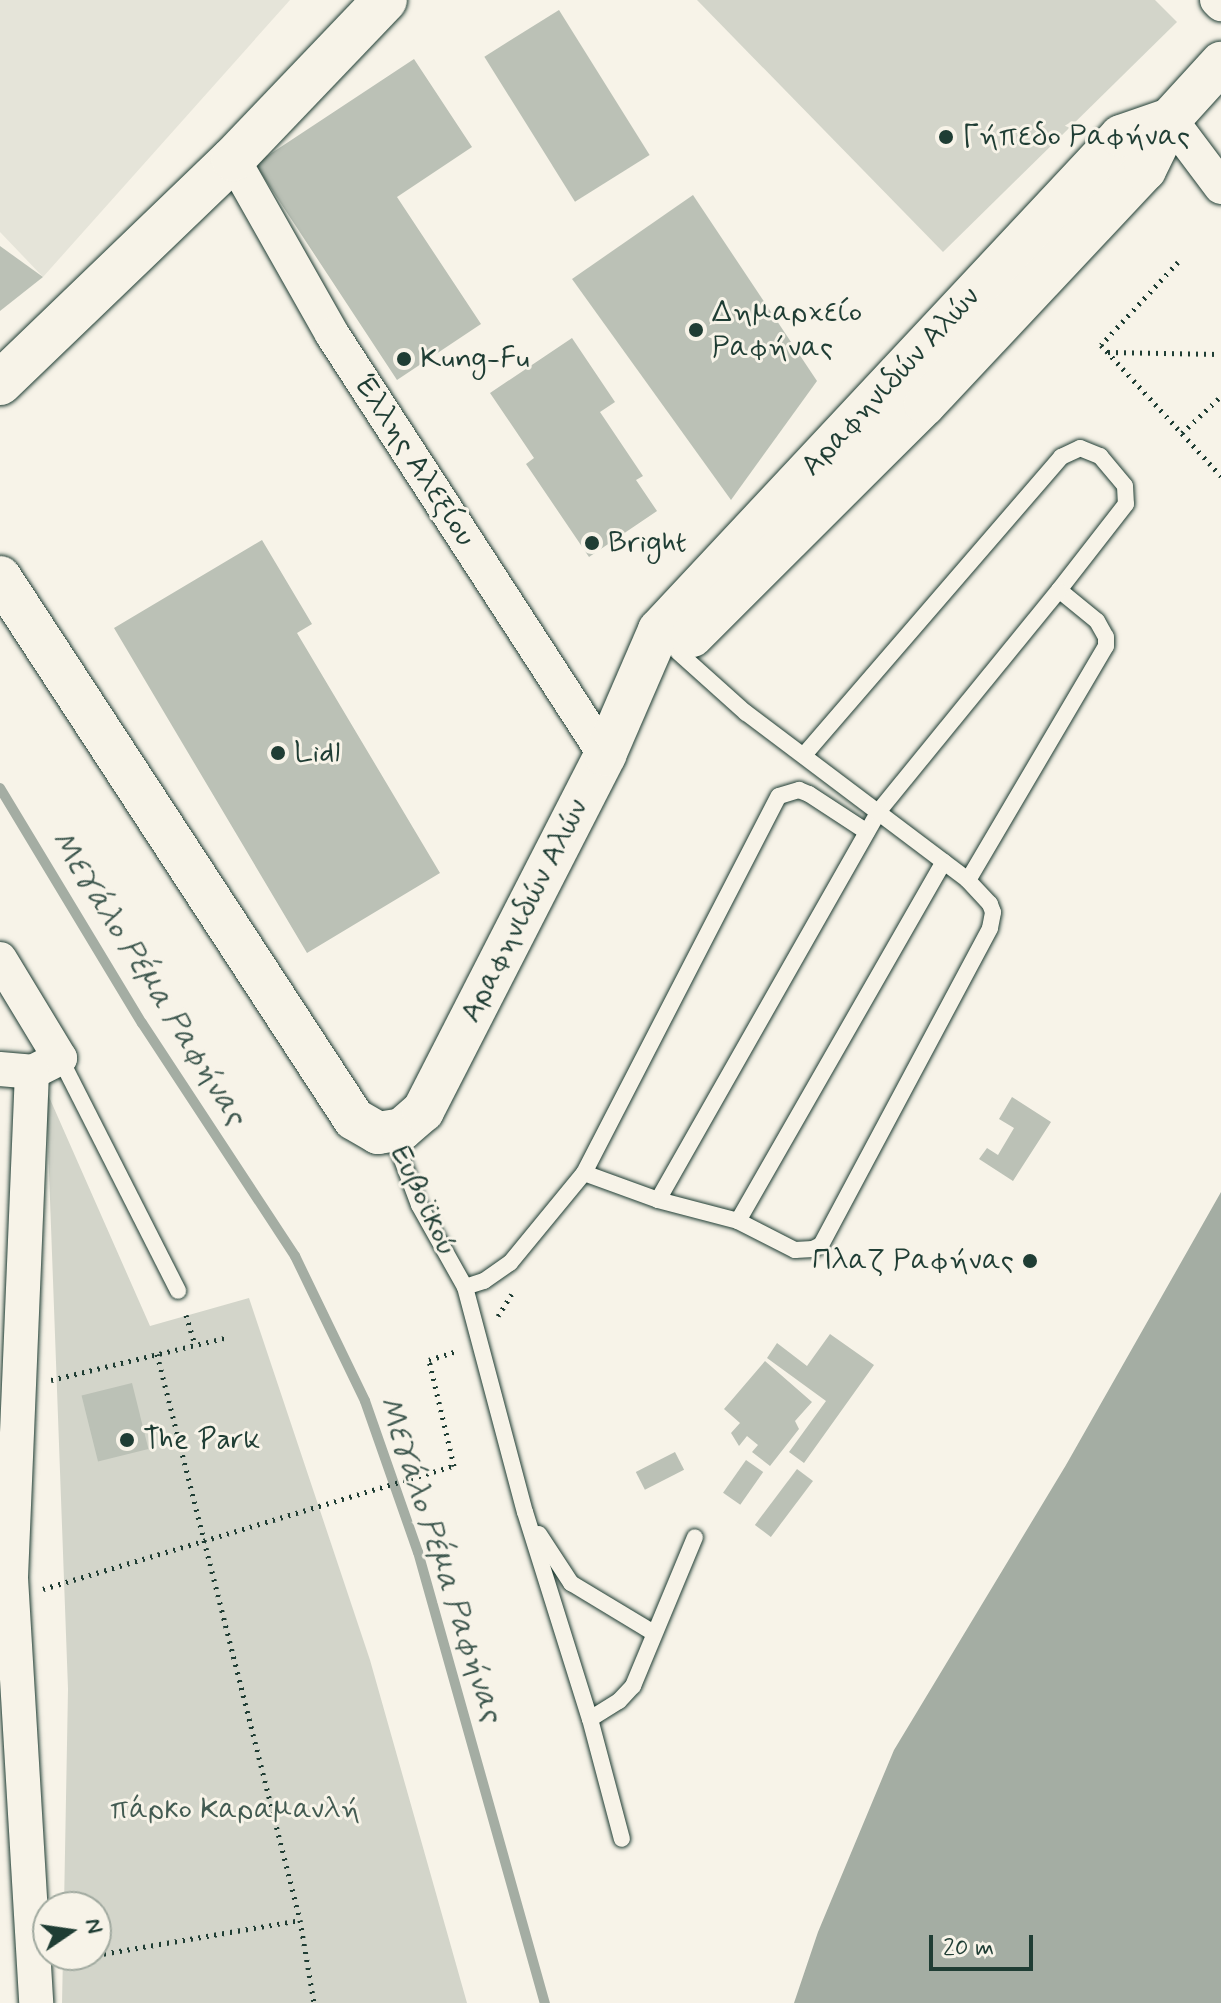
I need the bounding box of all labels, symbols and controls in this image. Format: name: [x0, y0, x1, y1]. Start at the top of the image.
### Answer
place label: Γήπεδο Ραφήνας: [962, 119, 1190, 155]
marker: Γήπεδο Ραφήνας: [937, 128, 955, 146]
street label: Αραφηνιδών Αλών: [794, 280, 988, 484]
place label: Δημαρχείο Ραφήνας: [712, 295, 862, 366]
marker: Δημαρχείο Ραφήνας: [687, 321, 705, 339]
place label: Kung-Fu: [420, 341, 530, 377]
marker: Kung-Fu: [395, 350, 413, 368]
street label: Έλλης Αλεξίου: [345, 369, 483, 553]
place label: Bright: [608, 525, 687, 561]
marker: Bright: [583, 534, 601, 552]
place label: Lidl: [294, 735, 340, 771]
marker: Lidl: [269, 744, 287, 762]
street label: Αραφηνιδών Αλών: [453, 793, 597, 1029]
water label: Μεγάλο Ρέμα Ραφήνας: [42, 823, 254, 1133]
street label: Ευβοϊκού: [382, 1140, 464, 1262]
place label: Πλαζ Ραφήνας: [812, 1243, 1014, 1279]
marker: Πλαζ Ραφήνας: [1021, 1252, 1039, 1270]
water label: Μεγάλο Ρέμα Ραφήνας: [369, 1391, 511, 1727]
place label: The Park: [143, 1422, 256, 1458]
marker: The Park: [118, 1431, 136, 1449]
park label: πάρκο Καραμανλή: [110, 1792, 360, 1828]
north arrow: [32, 1891, 112, 1971]
text: N: [78, 1916, 109, 1936]
scale bar: [933, 1919, 1037, 1969]
text: 20 m: [943, 1933, 994, 1964]

